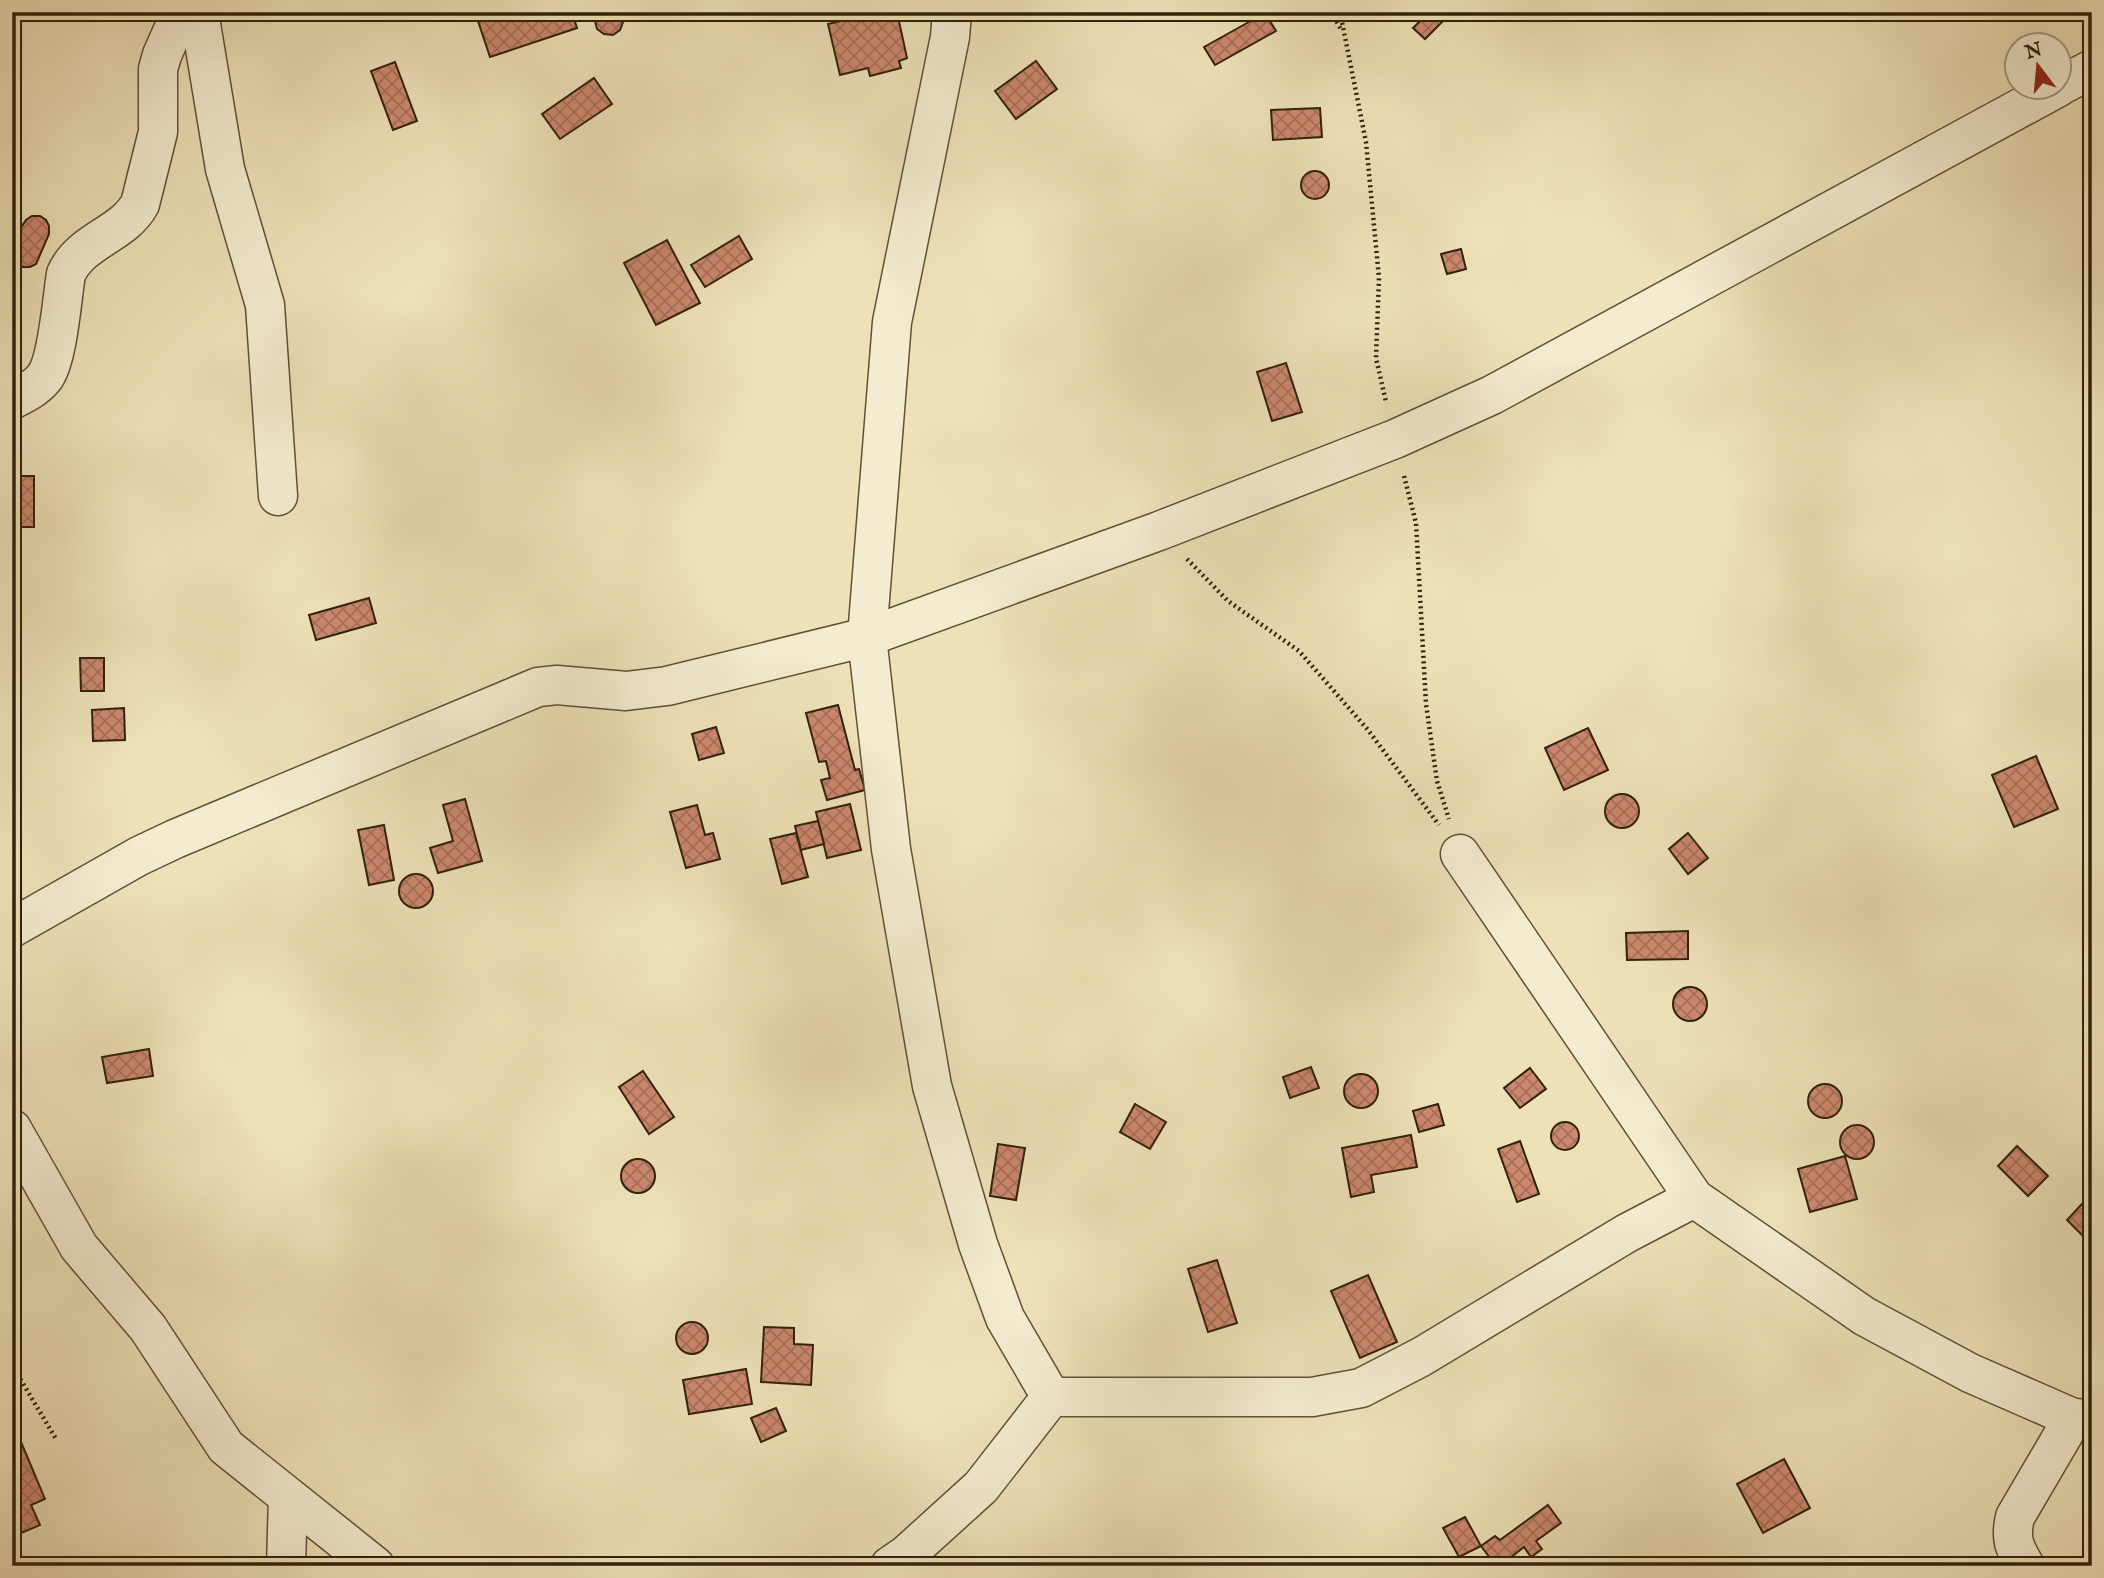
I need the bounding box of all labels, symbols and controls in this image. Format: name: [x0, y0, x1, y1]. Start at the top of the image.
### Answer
north arrow: [2002, 32, 2072, 102]
text: N: [2022, 38, 2046, 66]

